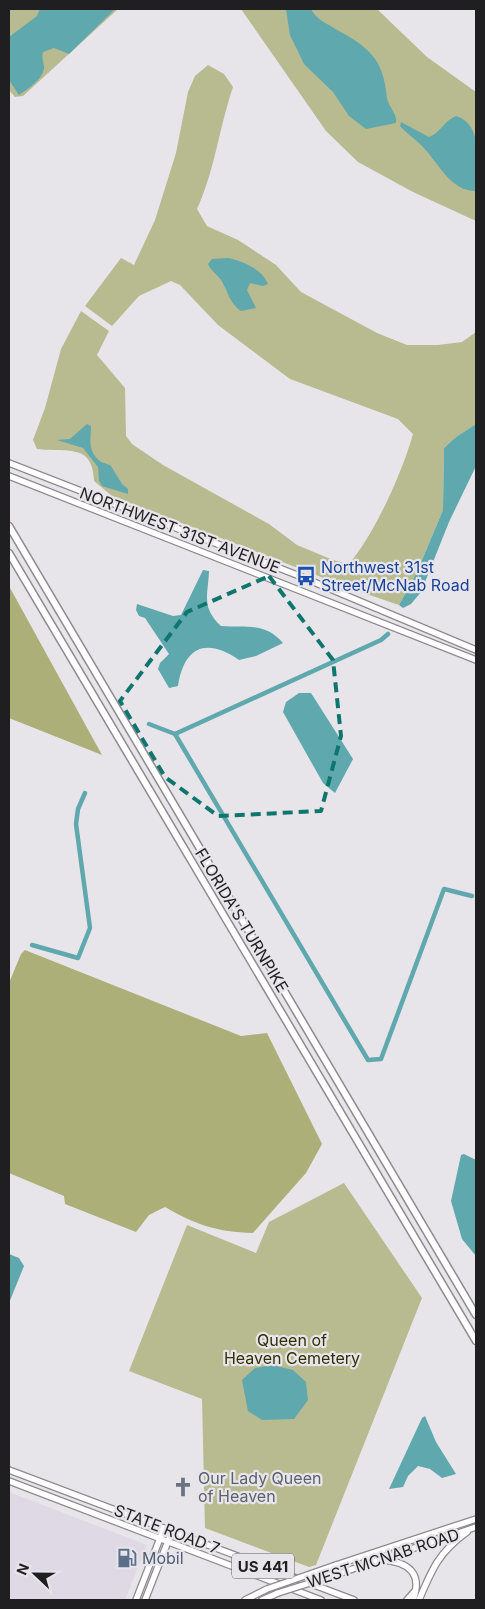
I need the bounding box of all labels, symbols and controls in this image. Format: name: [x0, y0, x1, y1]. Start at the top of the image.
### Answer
street label: NORTHWEST 31ST AVENUE: [77, 483, 283, 577]
place label: Northwest 31st Street/McNab Road: [321, 557, 469, 595]
bus stop icon: Northwest 31st Street/McNab Road: [295, 565, 317, 587]
street label: FLORIDA'S TURNPIKE: [191, 844, 293, 996]
park label: Queen of Heaven Cemetery: [224, 1330, 360, 1368]
place label: Our Lady Queen of Heaven: [198, 1468, 321, 1506]
church icon: Our Lady Queen of Heaven: [172, 1476, 194, 1498]
street label: STATE ROAD 7: [111, 1500, 223, 1558]
street label: WEST MCNAB ROAD: [304, 1524, 462, 1592]
fuel station icon: Mobil: [116, 1547, 138, 1569]
place label: Mobil: [142, 1548, 184, 1568]
north arrow: [10, 1549, 60, 1599]
road number: US 441: [232, 1554, 294, 1578]
text: N: [13, 1561, 32, 1577]

